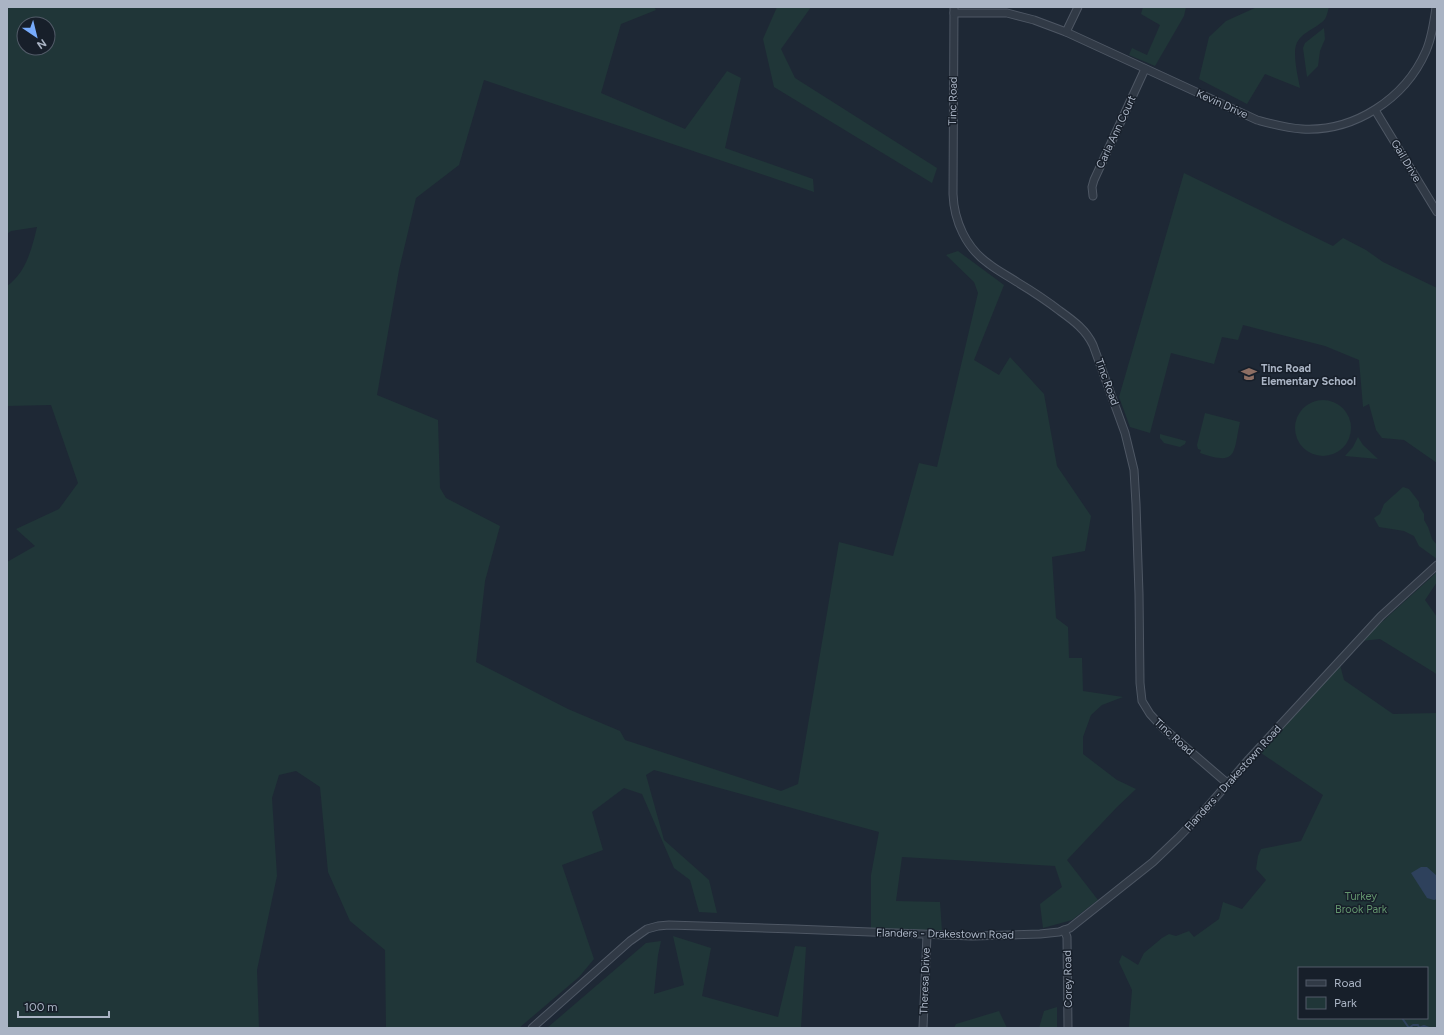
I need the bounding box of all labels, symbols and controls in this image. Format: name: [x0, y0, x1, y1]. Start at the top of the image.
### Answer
north arrow: [16, 16, 56, 56]
text: N: [34, 36, 49, 52]
street label: Tinc Road: [946, 77, 960, 125]
street label: Kevin Drive: [1194, 87, 1250, 121]
street label: Carla Ann Court: [1093, 94, 1139, 170]
street label: Gail Drive: [1388, 137, 1424, 185]
street label: Tinc Road: [1093, 357, 1121, 407]
place label: Tinc Road Elementary School: [1261, 362, 1356, 388]
school or university icon: Tinc Road Elementary School: [1240, 365, 1258, 383]
street label: Tinc Road: [1152, 716, 1196, 758]
street label: Flanders - Drakestown Road: [1182, 722, 1284, 834]
park label: Turkey Brook Park: [1335, 890, 1388, 916]
street label: Flanders - Drakestown Road: [876, 926, 1014, 942]
street label: Theresa Drive: [917, 947, 933, 1015]
street label: Corey Road: [1061, 950, 1075, 1008]
legend: [1298, 967, 1428, 1019]
text: Road: [1334, 976, 1362, 990]
scale bar: [18, 993, 109, 1019]
text: Park: [1334, 996, 1357, 1010]
text: 100 m: [24, 1000, 58, 1014]

